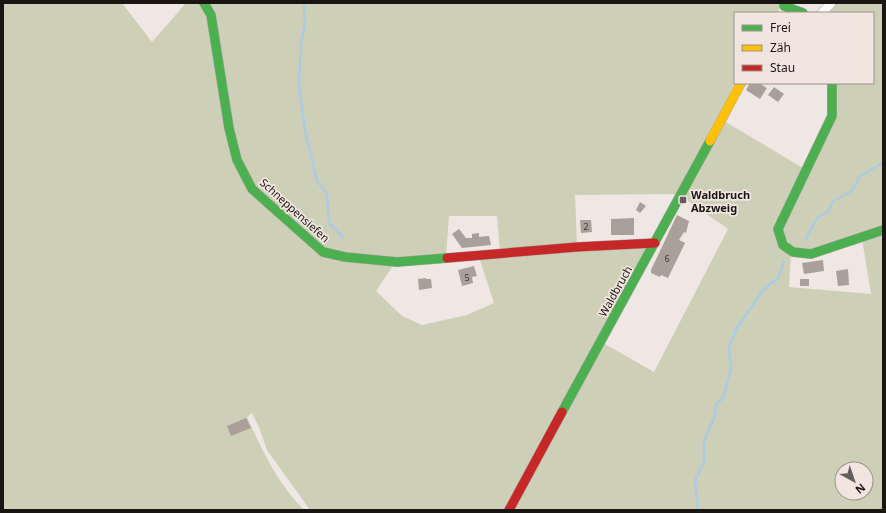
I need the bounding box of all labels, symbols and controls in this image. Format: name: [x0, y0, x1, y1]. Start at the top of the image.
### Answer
legend: [734, 12, 874, 84]
text: Frei: [770, 19, 791, 36]
text: Zäh: [770, 39, 791, 56]
text: Stau: [770, 59, 795, 76]
street label: Schneppensiefen: [257, 175, 333, 245]
place label: Waldbruch Abzweig: [691, 187, 750, 215]
marker: Waldbruch Abzweig: [678, 195, 688, 205]
house number: 2: [583, 220, 589, 233]
house number: 6: [664, 252, 670, 265]
street label: Waldbruch: [595, 263, 635, 319]
house number: 5: [464, 271, 470, 284]
north arrow: [834, 461, 874, 501]
text: N: [852, 480, 869, 498]

